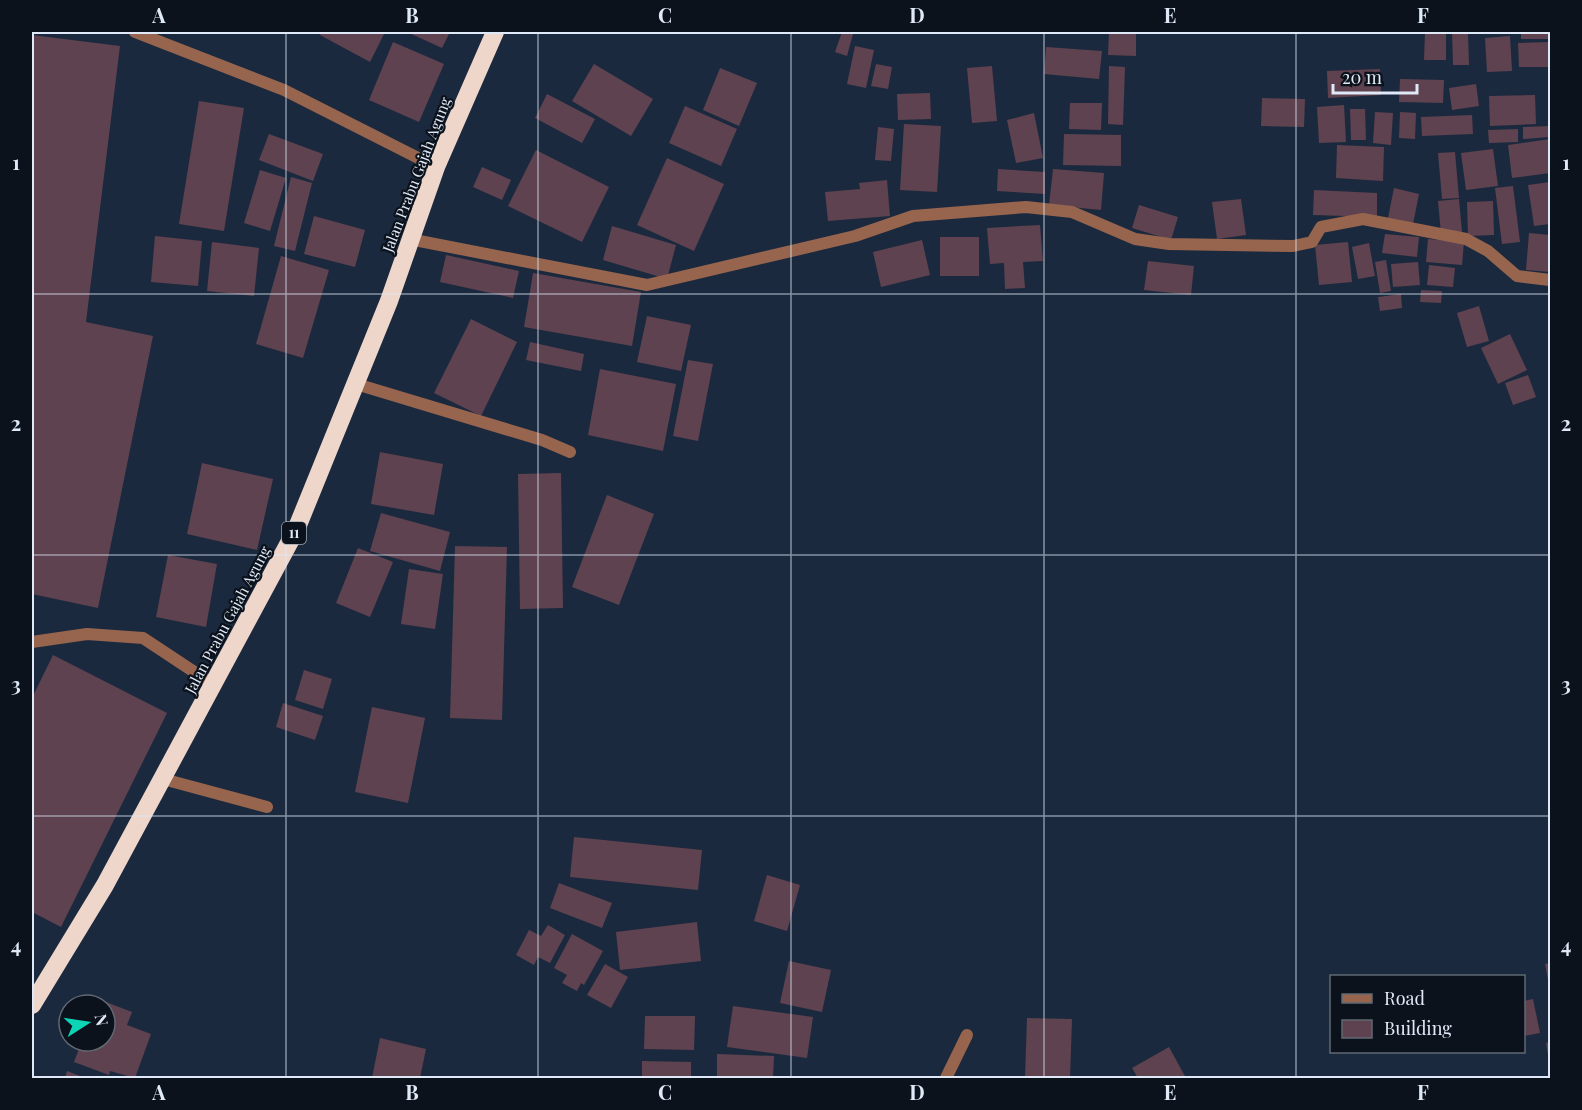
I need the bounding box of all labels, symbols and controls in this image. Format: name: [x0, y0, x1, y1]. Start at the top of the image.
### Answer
text: A: [151, 1, 166, 28]
text: B: [405, 1, 419, 28]
text: C: [658, 1, 672, 28]
text: D: [909, 1, 925, 28]
text: E: [1164, 1, 1176, 28]
text: F: [1417, 1, 1429, 28]
scale bar: [1333, 57, 1417, 95]
text: 20 m: [1342, 65, 1382, 89]
street label: Jalan Prabu Gajah Agung: [377, 94, 455, 256]
text: 1: [12, 148, 20, 175]
text: 1: [1562, 148, 1570, 175]
text: 2: [11, 409, 21, 436]
text: 2: [1561, 409, 1571, 436]
road number: 11: [282, 522, 306, 544]
street label: Jalan Prabu Gajah Agung: [179, 542, 275, 698]
text: 3: [11, 670, 21, 697]
text: 3: [1561, 670, 1571, 697]
text: 4: [11, 931, 21, 958]
text: 4: [1561, 931, 1571, 958]
legend: [1330, 975, 1525, 1053]
text: Road: [1384, 986, 1425, 1010]
north arrow: [57, 993, 117, 1053]
text: N: [91, 1012, 114, 1028]
text: Building: [1384, 1016, 1452, 1040]
text: A: [151, 1078, 166, 1105]
text: B: [405, 1078, 419, 1105]
text: C: [658, 1078, 672, 1105]
text: D: [909, 1078, 925, 1105]
text: E: [1164, 1078, 1176, 1105]
text: F: [1417, 1078, 1429, 1105]

